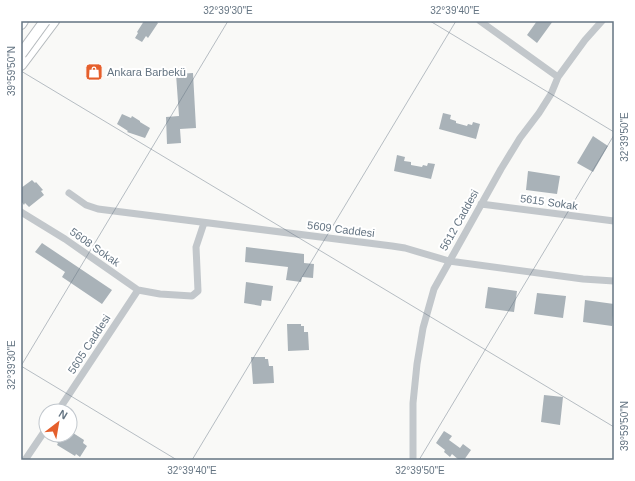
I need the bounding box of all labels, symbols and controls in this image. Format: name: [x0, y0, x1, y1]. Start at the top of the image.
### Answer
text: 32°39'30"E: [203, 5, 253, 16]
text: 32°39'40"E: [430, 5, 480, 16]
text: 39°59'50"N: [6, 46, 17, 96]
shop icon: Ankara Barbekü: [84, 62, 104, 82]
place label: Ankara Barbekü: [107, 66, 186, 78]
text: 32°39'50"E: [619, 112, 630, 162]
street label: 5612 Caddesi: [437, 187, 481, 253]
street label: 5615 Sokak: [519, 192, 579, 212]
street label: 5609 Caddesi: [307, 219, 375, 239]
street label: 5608 Sokak: [68, 225, 123, 269]
street label: 5605 Caddesi: [65, 312, 113, 376]
text: 32°39'30"E: [6, 340, 17, 390]
text: 39°59'50"N: [619, 401, 630, 451]
north arrow: [38, 403, 78, 443]
text: N: [57, 407, 70, 422]
text: 32°39'40"E: [167, 465, 217, 476]
text: 32°39'50"E: [395, 465, 445, 476]

